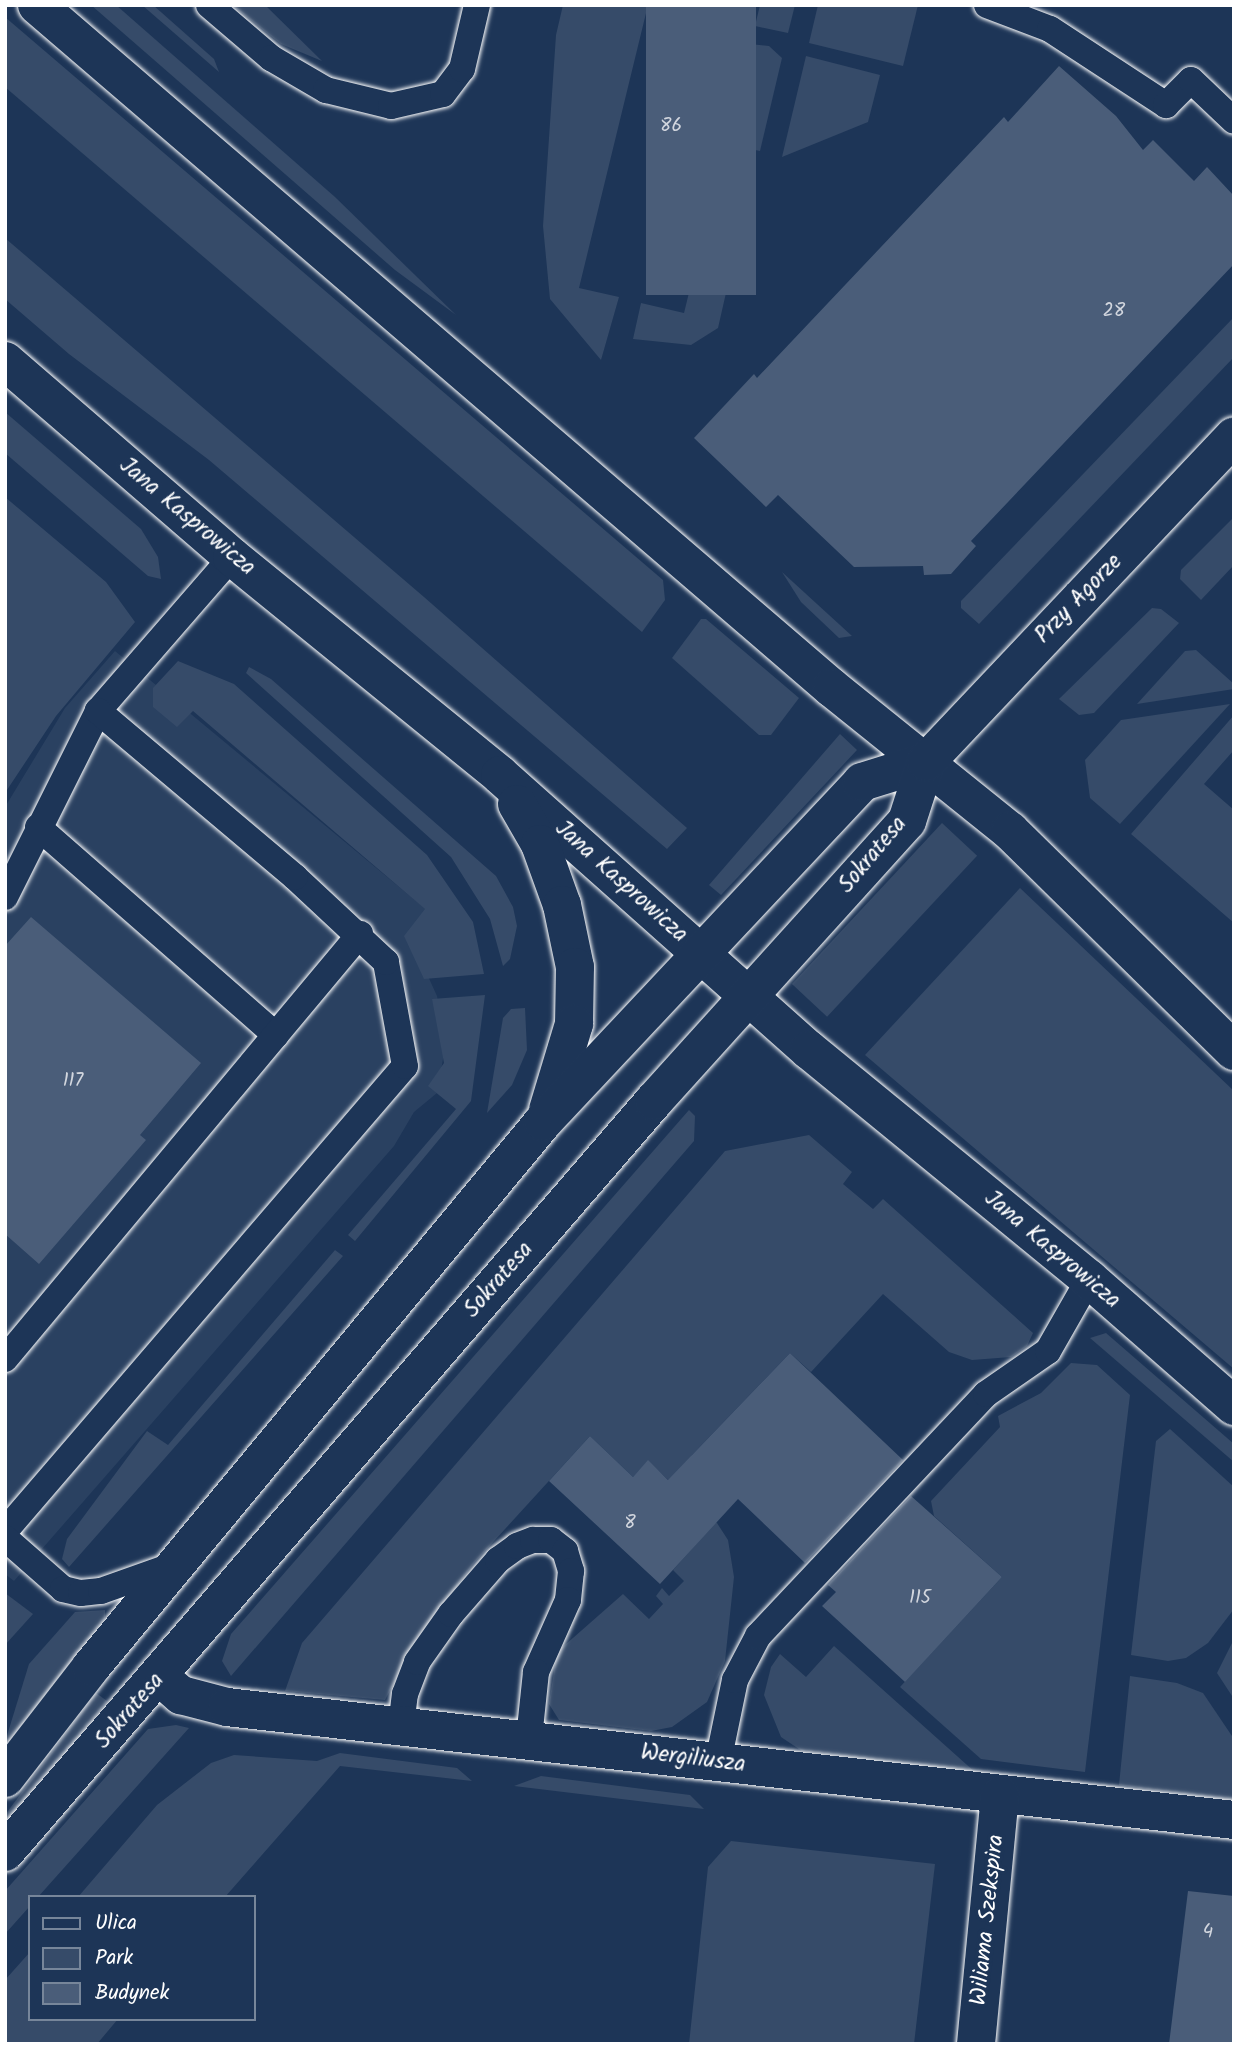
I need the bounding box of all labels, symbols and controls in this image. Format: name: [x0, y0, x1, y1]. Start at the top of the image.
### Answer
house number: 86: [660, 116, 682, 138]
house number: 28: [1103, 301, 1125, 323]
street label: Jana Kasprowicza: [113, 452, 261, 582]
street label: Przy Agorze: [1030, 549, 1128, 649]
street label: Sokratesa: [833, 811, 913, 899]
street label: Jana Kasprowicza: [549, 815, 693, 949]
house number: 117: [63, 1071, 83, 1093]
street label: Jana Kasprowicza: [978, 1185, 1126, 1315]
street label: Sokratesa: [459, 1236, 539, 1324]
house number: 8: [624, 1513, 636, 1535]
house number: 115: [909, 1588, 931, 1610]
street label: Sokratesa: [90, 1667, 170, 1755]
street label: Wergiliusza: [639, 1739, 747, 1779]
street label: Wiliama Szekspira: [965, 1833, 1011, 2007]
legend: [28, 1895, 256, 2021]
text: Ulica: [95, 1907, 137, 1940]
house number: 4: [1203, 1922, 1213, 1944]
text: Park: [95, 1942, 133, 1975]
text: Budynek: [95, 1977, 169, 2010]

